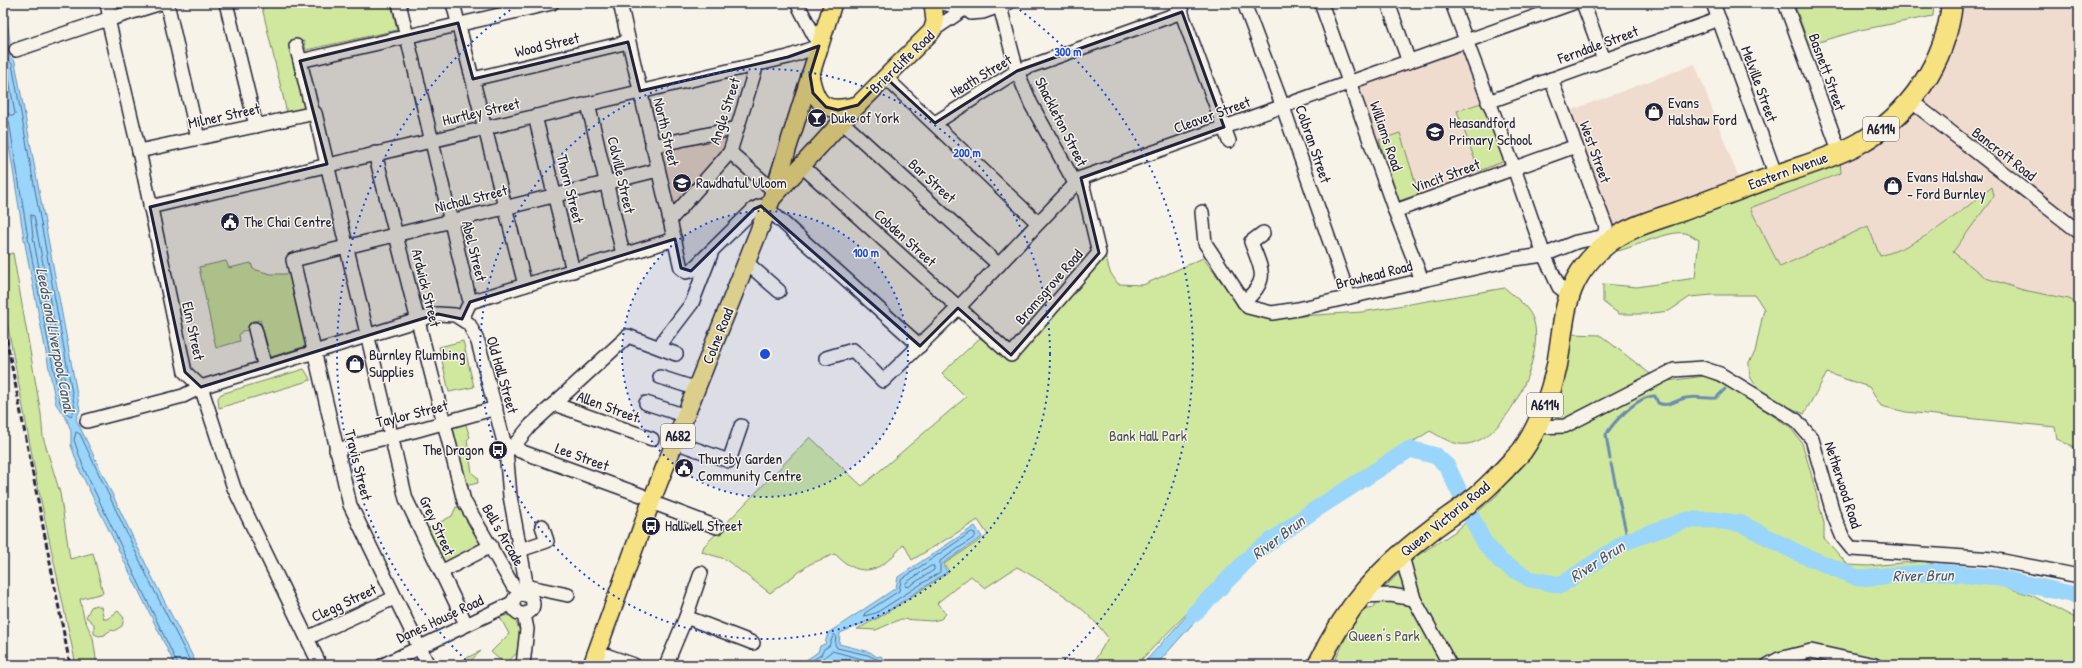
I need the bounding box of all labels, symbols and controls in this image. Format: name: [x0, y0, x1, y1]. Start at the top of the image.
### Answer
street label: Ferndale Street: [1554, 20, 1642, 69]
street label: Briercliffe Road: [864, 25, 939, 98]
street label: Wood Street: [513, 27, 582, 62]
street label: Basnett Street: [1804, 30, 1851, 114]
text: 300 m: [1054, 43, 1082, 60]
street label: Melville Street: [1736, 43, 1783, 125]
street label: Heath Street: [946, 48, 1016, 102]
street label: Angle Street: [704, 74, 745, 147]
street label: Shackleton Street: [1030, 74, 1093, 171]
street label: Cleaver Street: [1171, 91, 1254, 138]
street label: Hurtley Street: [440, 92, 522, 131]
place label: Evans Halshaw Ford: [1668, 92, 1737, 130]
street label: North Street: [648, 96, 685, 169]
street label: Milner Street: [186, 97, 263, 133]
street label: Williams Road: [1365, 98, 1408, 174]
shop icon: Evans Halshaw Ford: [1643, 101, 1665, 123]
street label: Colbran Street: [1290, 102, 1337, 186]
bar icon: Duke of York: [806, 107, 828, 129]
place label: Duke of York: [831, 107, 899, 128]
place label: Heasandford Primary School: [1449, 112, 1532, 150]
road number: A6114: [1863, 117, 1899, 141]
street label: West Street: [1575, 118, 1617, 187]
school or university icon: Heasandford Primary School: [1424, 121, 1446, 143]
street label: Bancroft Road: [1968, 122, 2041, 186]
street label: Colville Street: [602, 134, 641, 216]
text: 200 m: [953, 144, 981, 161]
street label: Eastern Avenue: [1745, 146, 1831, 195]
street label: Thorn Street: [552, 152, 589, 226]
street label: Vincit Street: [1409, 153, 1484, 198]
street label: Bar Street: [904, 154, 961, 208]
place label: Evans Halshaw - Ford Burnley: [1907, 166, 1986, 204]
school or university icon: Rawdhatul Uloom: [671, 172, 693, 194]
place label: Rawdhatul Uloom: [696, 172, 787, 193]
shop icon: Evans Halshaw - Ford Burnley: [1882, 175, 1904, 197]
street label: Nicholl Street: [432, 179, 510, 218]
street label: Cobden Street: [870, 204, 942, 272]
public building icon: The Chai Centre: [219, 211, 241, 233]
place label: The Chai Centre: [244, 211, 332, 232]
street label: Abel Street: [457, 218, 492, 284]
text: 100 m: [853, 244, 879, 261]
street label: Bromsgrove Road: [1010, 244, 1087, 329]
street label: Ardwick Street: [407, 247, 447, 330]
street label: Browhead Road: [1333, 255, 1415, 294]
water label: Leeds and Liverpool Canal: [31, 266, 81, 415]
street label: Elm Street: [177, 300, 210, 363]
street label: Colne Road: [697, 304, 738, 367]
street label: Old Hall Street: [481, 334, 524, 417]
place label: Burnley Plumbing Supplies: [369, 344, 466, 382]
centre of rings: [758, 347, 772, 361]
shop icon: Burnley Plumbing Supplies: [344, 353, 366, 375]
street label: Allen Street: [574, 386, 643, 428]
road number: A6114: [1527, 393, 1563, 417]
street label: Taylor Street: [374, 394, 451, 433]
road number: A682: [661, 424, 695, 448]
park label: Bank Hall Park: [1109, 425, 1187, 446]
street label: Travis Street: [340, 427, 378, 503]
street label: Lee Street: [552, 437, 613, 476]
place label: The Dragon: [423, 439, 484, 460]
bus stop icon: The Dragon: [487, 439, 509, 461]
street label: Netherwood Road: [1820, 439, 1867, 531]
place label: Thursby Garden Community Centre: [698, 448, 802, 486]
public building icon: Thursby Garden Community Centre: [673, 457, 695, 479]
street label: Queen Victoria Road: [1395, 476, 1494, 561]
street label: Grey Street: [414, 492, 461, 560]
street label: Bell's Arcade: [477, 500, 530, 570]
water label: River Brun: [1247, 509, 1311, 564]
bus stop icon: Hallwell Street: [640, 515, 662, 537]
place label: Hallwell Street: [665, 515, 743, 536]
water label: River Brun: [1565, 534, 1630, 587]
water label: River Brun: [1892, 563, 1956, 587]
street label: Clegg Street: [308, 578, 381, 627]
street label: Danes House Road: [393, 589, 487, 648]
park label: Queen's Park: [1348, 625, 1420, 646]

